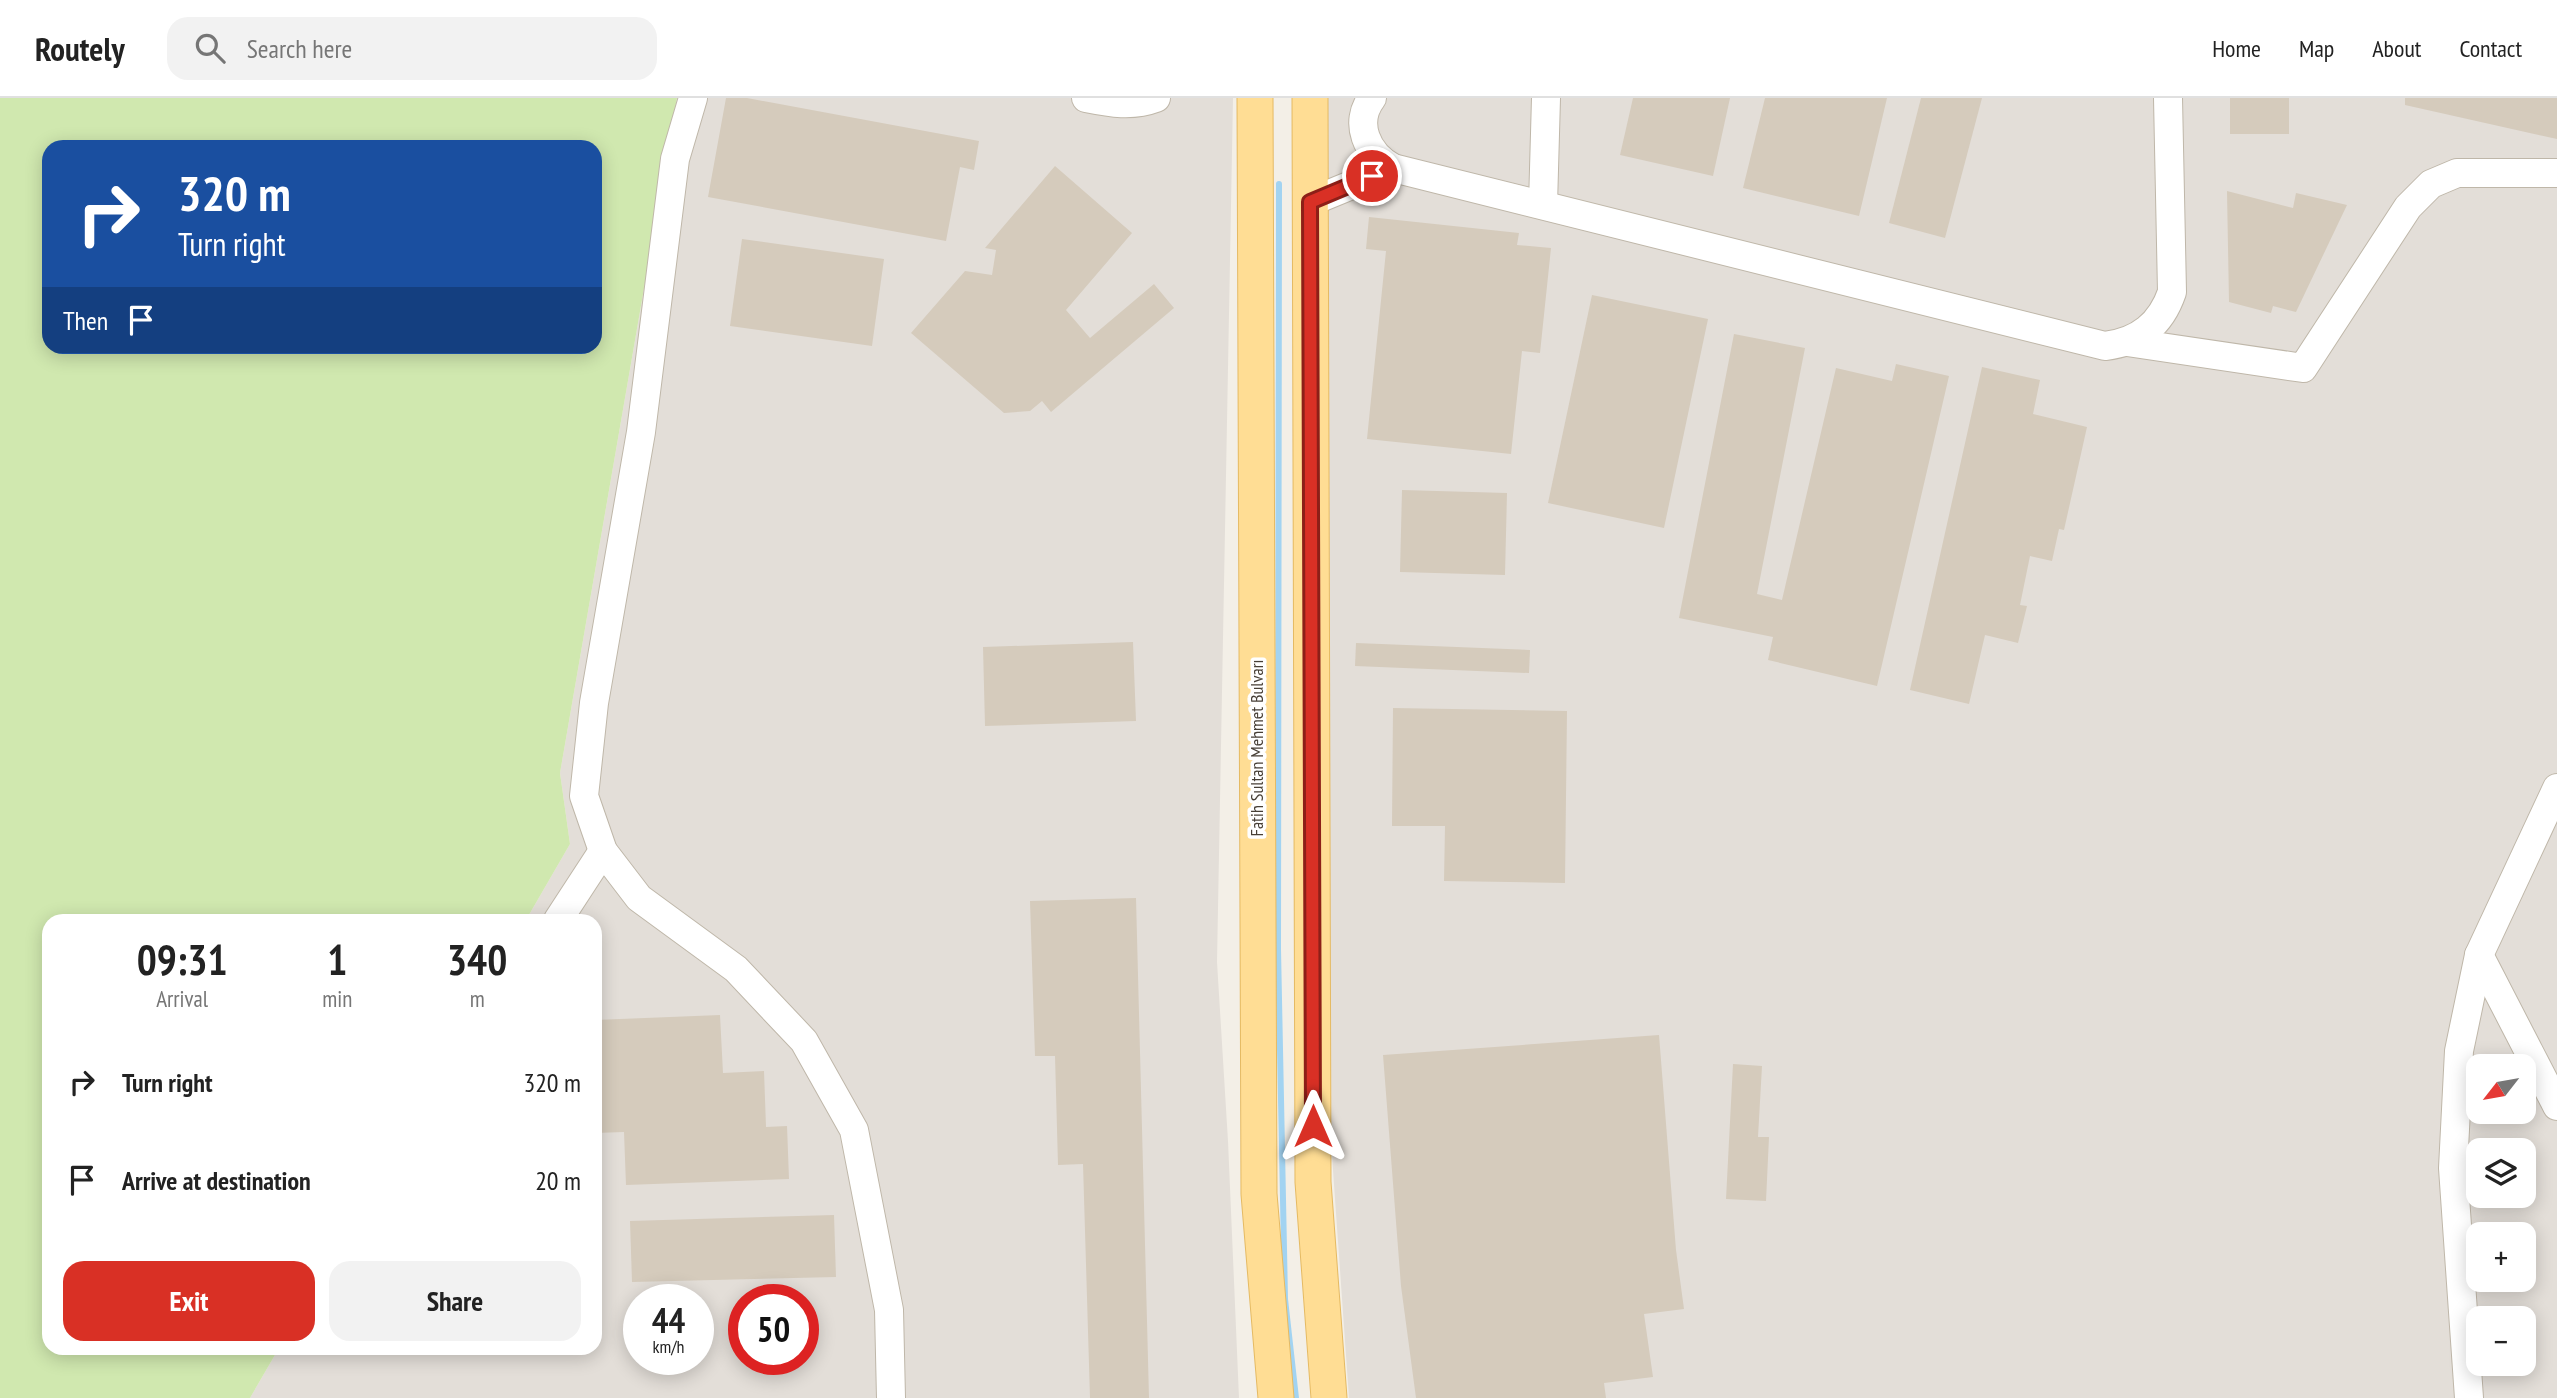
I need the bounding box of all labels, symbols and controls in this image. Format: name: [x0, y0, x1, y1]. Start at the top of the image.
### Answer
search box: [167, 17, 657, 80]
text: Routely: [35, 27, 125, 70]
icon: search: [191, 29, 229, 67]
text: Search here: [247, 32, 352, 65]
text: Home: [2212, 33, 2261, 64]
text: Map: [2299, 33, 2334, 64]
text: About: [2372, 33, 2421, 64]
text: Contact: [2459, 33, 2522, 64]
pin: [1342, 146, 1402, 206]
icon: arrive: [1353, 157, 1391, 195]
text: 320 m: [178, 161, 291, 225]
icon: right: [63, 168, 154, 259]
text: Turn right: [178, 223, 286, 265]
icon: arrive: [122, 301, 160, 339]
text: Then: [63, 304, 108, 337]
street label: Fatih Sultan Mehmet Bulvarı: [1245, 659, 1268, 837]
text: 09:31: [137, 932, 228, 987]
text: 1: [327, 932, 347, 987]
text: 340: [447, 932, 507, 987]
text: Arrival: [156, 984, 208, 1013]
text: min: [322, 984, 352, 1013]
text: m: [470, 984, 485, 1013]
north arrow: [2466, 1054, 2536, 1124]
map controls: [2466, 1054, 2536, 1376]
icon: right: [63, 1063, 101, 1101]
text: Turn right: [122, 1066, 213, 1099]
text: 320 m: [523, 1066, 581, 1099]
position arrow: [1276, 1089, 1350, 1163]
button: layers: [2466, 1138, 2536, 1208]
icon: arrive: [63, 1161, 101, 1199]
text: Arrive at destination: [122, 1164, 311, 1197]
text: 20 m: [535, 1164, 581, 1197]
button: +: [2466, 1222, 2536, 1292]
button: Exit: [63, 1261, 315, 1341]
button: Share: [329, 1261, 581, 1341]
speed limit sign: 50: [728, 1284, 819, 1375]
text: 44: [652, 1297, 685, 1343]
button: −: [2466, 1306, 2536, 1376]
text: km/h: [653, 1335, 684, 1358]

